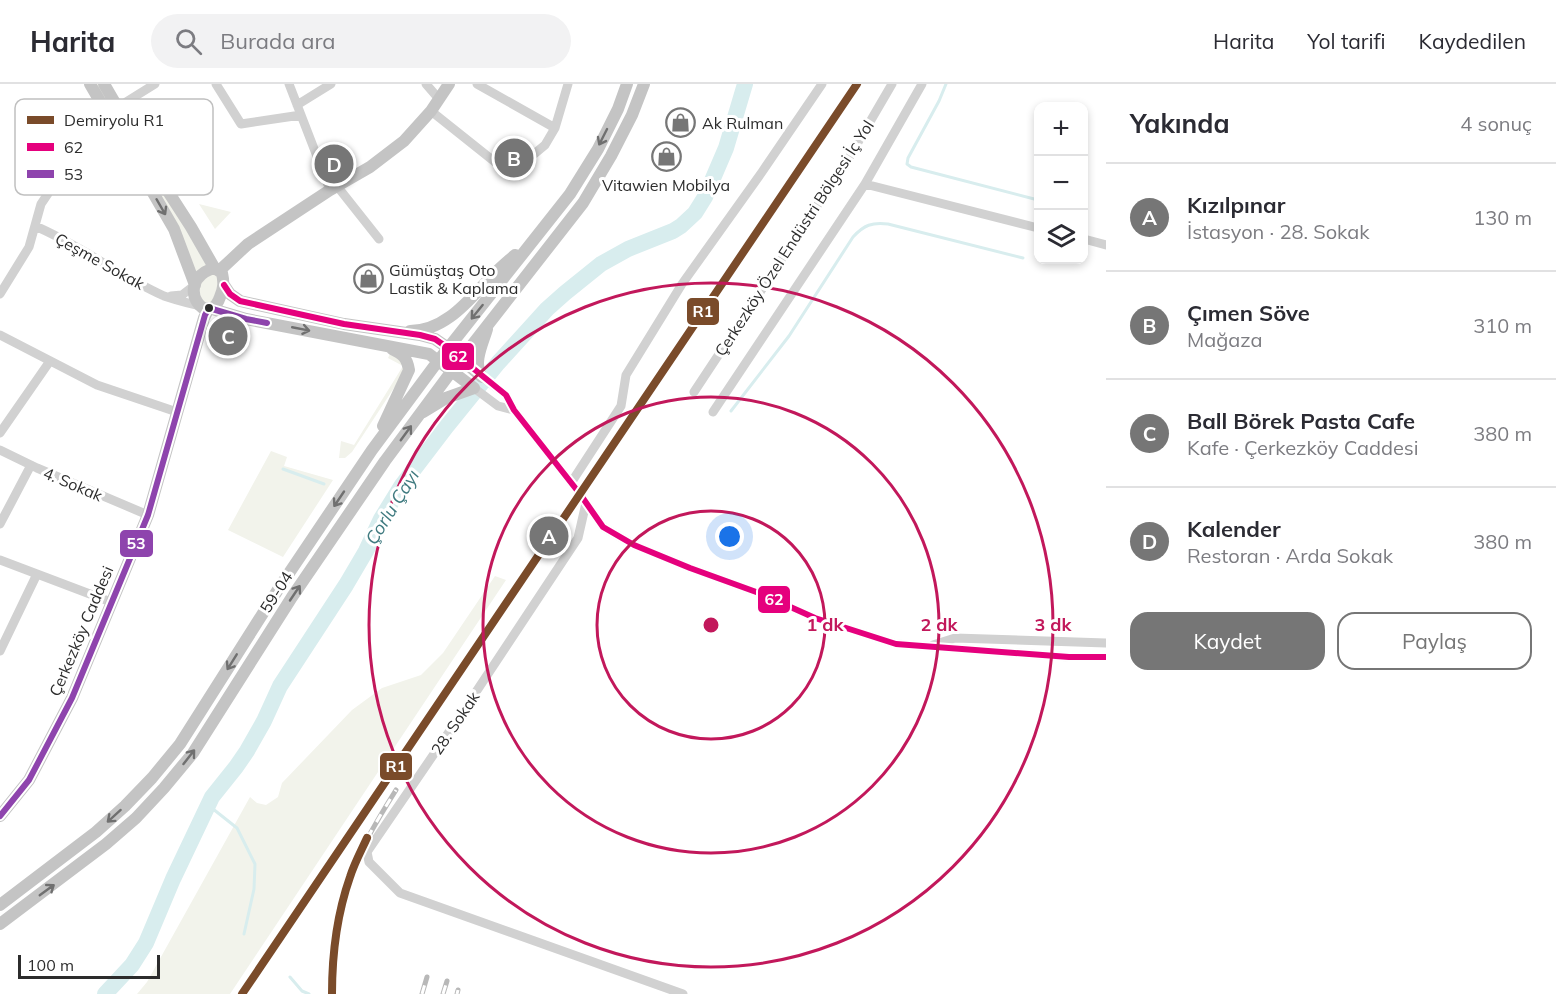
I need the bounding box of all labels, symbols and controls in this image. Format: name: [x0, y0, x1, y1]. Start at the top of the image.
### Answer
search box: [151, 14, 571, 68]
text: Harita: [30, 24, 115, 59]
icon: search: [172, 25, 205, 58]
text: Burada ara: [220, 27, 335, 55]
text: Harita: [1213, 28, 1274, 54]
text: Yol tarifi: [1307, 28, 1386, 54]
text: Kaydedilen: [1419, 28, 1526, 54]
legend: [15, 99, 213, 195]
map controls: [1034, 102, 1088, 264]
button: +: [1034, 102, 1088, 156]
shop icon: Ak Rulman: [665, 107, 697, 139]
text: Yakında: [1130, 107, 1230, 140]
text: Demiryolu R1: [64, 110, 164, 130]
text: 4 sonuç: [1460, 111, 1532, 136]
place label: Ak Rulman: [702, 113, 783, 133]
street label: Çerkezköy Özel Endüstri Bölgesi İç Yol: [710, 116, 878, 360]
one-way arrow: [597, 128, 609, 146]
pin: B: [494, 136, 534, 181]
text: 62: [64, 137, 83, 157]
shop icon: Vitawien Mobilya: [650, 141, 682, 173]
pin: D: [314, 142, 354, 187]
button: −: [1034, 156, 1088, 210]
text: 53: [64, 164, 83, 184]
place label: Vitawien Mobilya: [602, 175, 730, 195]
text: Kızılpınar: [1187, 191, 1285, 219]
one-way arrow: [155, 198, 167, 215]
text: A: [1142, 205, 1157, 230]
text: 130 m: [1473, 205, 1532, 230]
button: layers: [1034, 210, 1088, 264]
text: İstasyon · 28. Sokak: [1187, 219, 1370, 244]
street label: Çeşme Sokak: [52, 228, 149, 294]
place label: Gümüştaş Oto Lastik & Kaplama: [389, 260, 518, 298]
shop icon: Gümüştaş Oto Lastik & Kaplama: [352, 263, 384, 295]
line badge: R1: [686, 297, 720, 326]
text: Çımen Söve: [1187, 299, 1310, 327]
text: R1: [693, 301, 713, 321]
unlabelled marker: [203, 302, 215, 314]
one-way arrow: [471, 304, 484, 320]
text: B: [1143, 313, 1156, 338]
text: 310 m: [1473, 313, 1532, 338]
pin: C: [208, 314, 248, 358]
one-way arrow: [290, 324, 310, 335]
text: Mağaza: [1187, 327, 1263, 352]
line badge: 62: [441, 342, 475, 371]
text: 62: [448, 346, 468, 366]
text: Ball Börek Pasta Cafe: [1187, 407, 1415, 435]
text: C: [1143, 421, 1156, 446]
text: 380 m: [1473, 421, 1532, 446]
one-way arrow: [400, 426, 412, 442]
text: Kafe · Çerkezköy Caddesi: [1187, 435, 1419, 460]
street label: 4. Sokak: [40, 463, 106, 506]
water label: Çorlu Çayı: [360, 465, 424, 549]
one-way arrow: [333, 490, 345, 507]
pin: A: [530, 514, 568, 558]
text: Kalender: [1187, 515, 1281, 543]
your location: [715, 522, 744, 551]
line badge: 53: [119, 529, 154, 558]
text: D: [1142, 529, 1157, 554]
text: 380 m: [1473, 529, 1532, 554]
text: 53: [126, 533, 146, 553]
text: Restoran · Arda Sokak: [1187, 543, 1393, 568]
street label: Çerkezköy Caddesi: [45, 563, 117, 699]
street label: 59-04: [255, 567, 297, 616]
line badge: 62: [757, 585, 791, 614]
one-way arrow: [289, 586, 301, 602]
text: 62: [764, 589, 784, 609]
button: Kaydet: [1130, 612, 1325, 670]
button: Paylaş: [1337, 612, 1532, 670]
text: 1 dk: [807, 613, 844, 636]
text: 2 dk: [921, 613, 958, 636]
text: 3 dk: [1035, 613, 1072, 636]
centre of rings: [701, 615, 721, 635]
one-way arrow: [226, 653, 238, 670]
street label: 28. Sokak: [427, 687, 484, 758]
one-way arrow: [182, 749, 195, 765]
line badge: R1: [379, 752, 413, 781]
text: R1: [386, 756, 406, 776]
one-way arrow: [107, 809, 122, 823]
one-way arrow: [39, 883, 55, 896]
scale bar: [18, 952, 160, 980]
text: 100 m: [27, 955, 74, 975]

